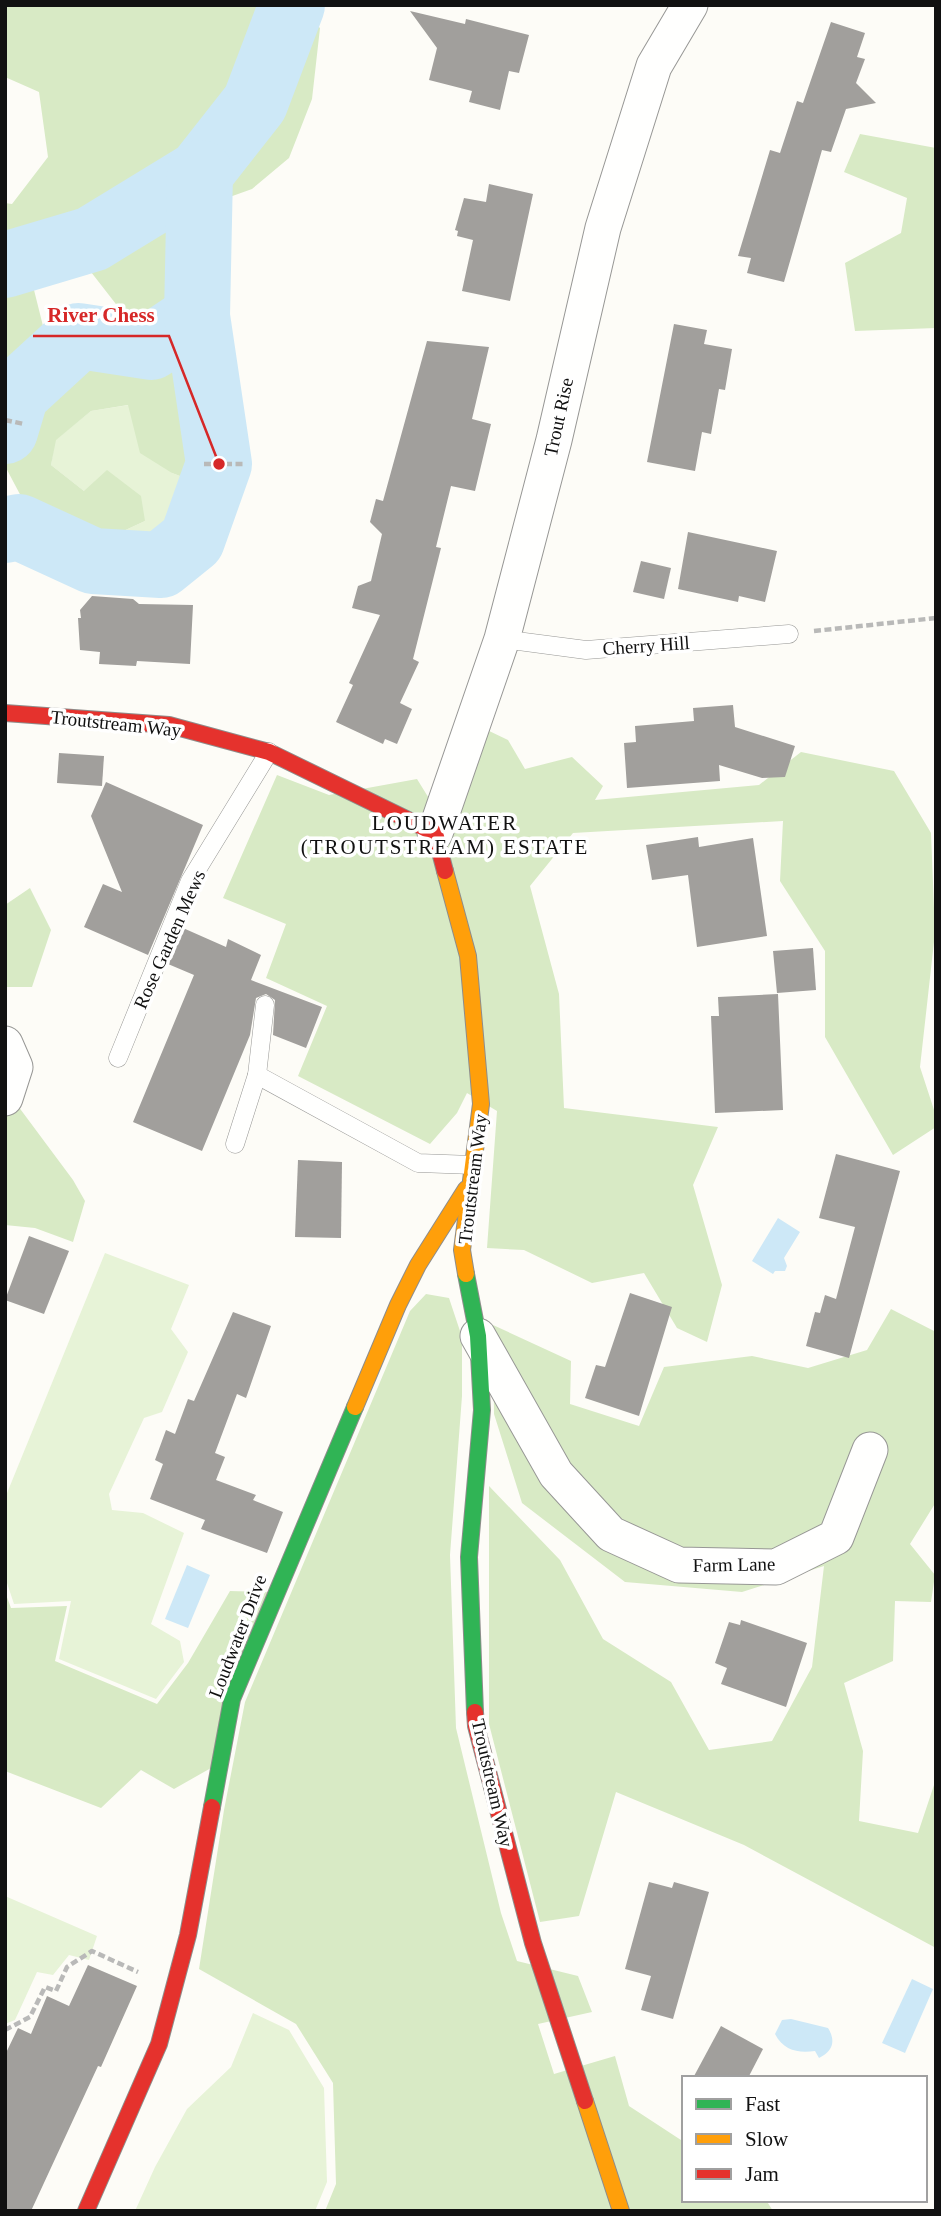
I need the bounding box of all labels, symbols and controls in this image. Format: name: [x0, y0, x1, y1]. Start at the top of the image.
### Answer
callout: River Chess: [33, 294, 169, 336]
text: River Chess: [47, 303, 155, 327]
street label: Trout Rise: [540, 376, 577, 458]
street label: Cherry Hill: [602, 632, 690, 659]
street label: Troutstream Way: [50, 706, 183, 741]
district label: LOUDWATER (TROUTSTREAM) ESTATE: [301, 811, 589, 859]
street label: Rose Garden Mews: [129, 866, 210, 1012]
street label: Troutstream Way: [454, 1112, 491, 1245]
street label: Farm Lane: [692, 1553, 776, 1576]
street label: Loudwater Drive: [204, 1572, 271, 1701]
street label: Troutstream Way: [468, 1717, 518, 1850]
legend: [682, 2076, 927, 2202]
text: Fast: [745, 2092, 780, 2116]
text: Slow: [745, 2127, 789, 2151]
text: Jam: [745, 2162, 779, 2186]

